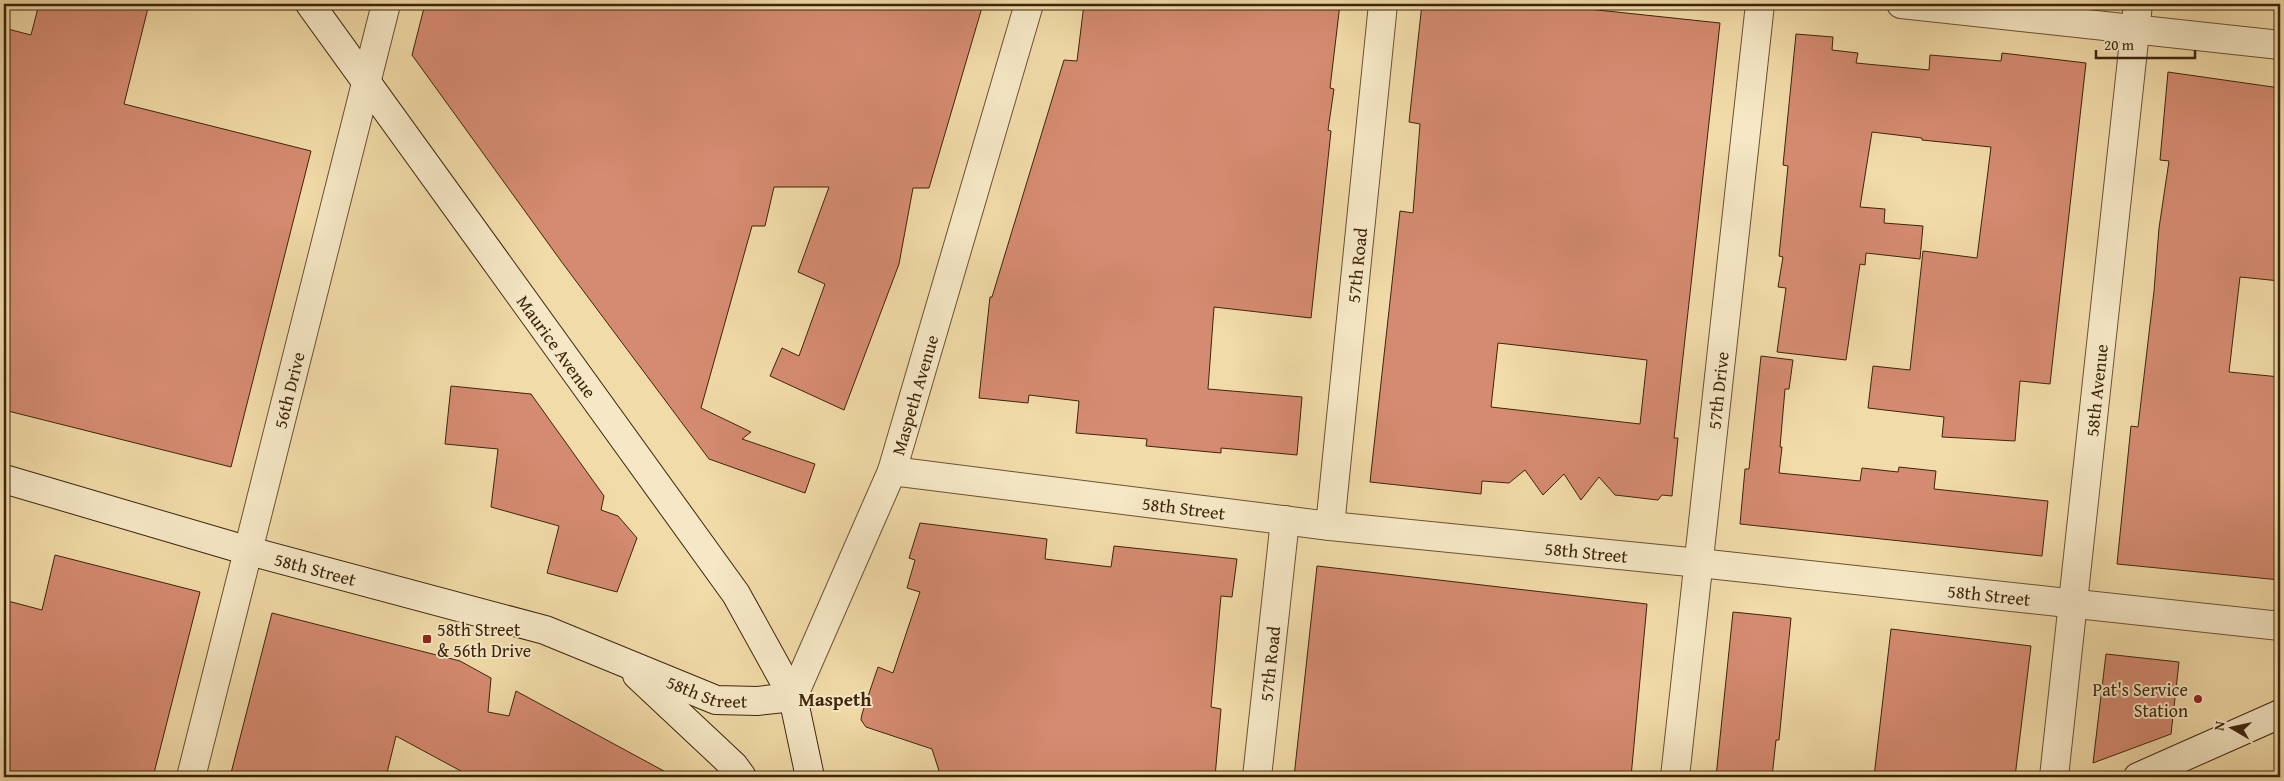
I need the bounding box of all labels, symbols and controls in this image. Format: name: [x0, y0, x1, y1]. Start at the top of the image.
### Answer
scale bar: [2096, 28, 2195, 60]
text: 20 m: [2104, 34, 2135, 55]
street label: 57th Road: [1339, 226, 1374, 304]
street label: Maurice Avenue: [511, 289, 603, 403]
street label: Maspeth Avenue: [884, 331, 945, 458]
street label: 58th Avenue: [2078, 343, 2114, 438]
street label: 56th Drive: [266, 349, 311, 431]
street label: 57th Drive: [1700, 350, 1735, 431]
street label: 58th Street: [1141, 489, 1227, 526]
street label: 58th Street: [1543, 534, 1630, 569]
street label: 58th Street: [272, 545, 360, 593]
street label: 58th Street: [1946, 577, 2033, 612]
place label: 58th Street & 56th Drive: [437, 616, 531, 664]
street label: 57th Road: [1252, 624, 1287, 703]
marker: 58th Street & 56th Drive: [421, 633, 433, 645]
street label: 58th Street: [663, 668, 748, 714]
place label: Pat's Service Station: [2093, 676, 2188, 724]
district label: Maspeth: [799, 685, 872, 713]
marker: Pat's Service Station: [2192, 693, 2204, 705]
north arrow: [2206, 704, 2256, 754]
text: N: [2209, 719, 2230, 732]

